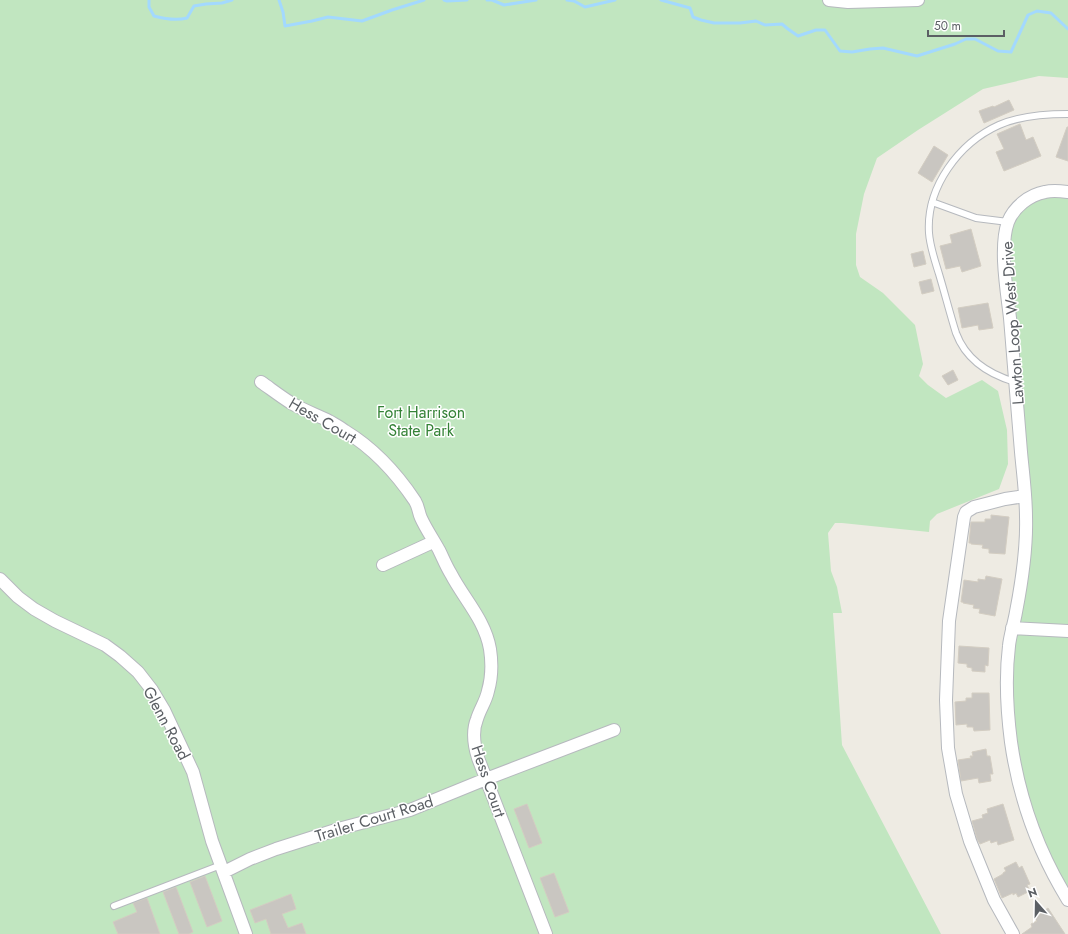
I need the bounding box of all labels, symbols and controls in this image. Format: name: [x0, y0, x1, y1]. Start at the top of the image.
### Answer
scale bar: [928, 12, 1004, 38]
text: 50 m: [934, 17, 961, 35]
street label: Lawton Loop West Drive: [995, 241, 1030, 405]
street label: Hess Court: [285, 392, 361, 449]
park label: Fort Harrison State Park: [377, 401, 465, 442]
street label: Glenn Road: [138, 682, 196, 764]
street label: Hess Court: [465, 742, 512, 820]
street label: Trailer Court Road: [312, 790, 436, 847]
north arrow: [1016, 882, 1056, 922]
text: N: [1026, 884, 1039, 902]

